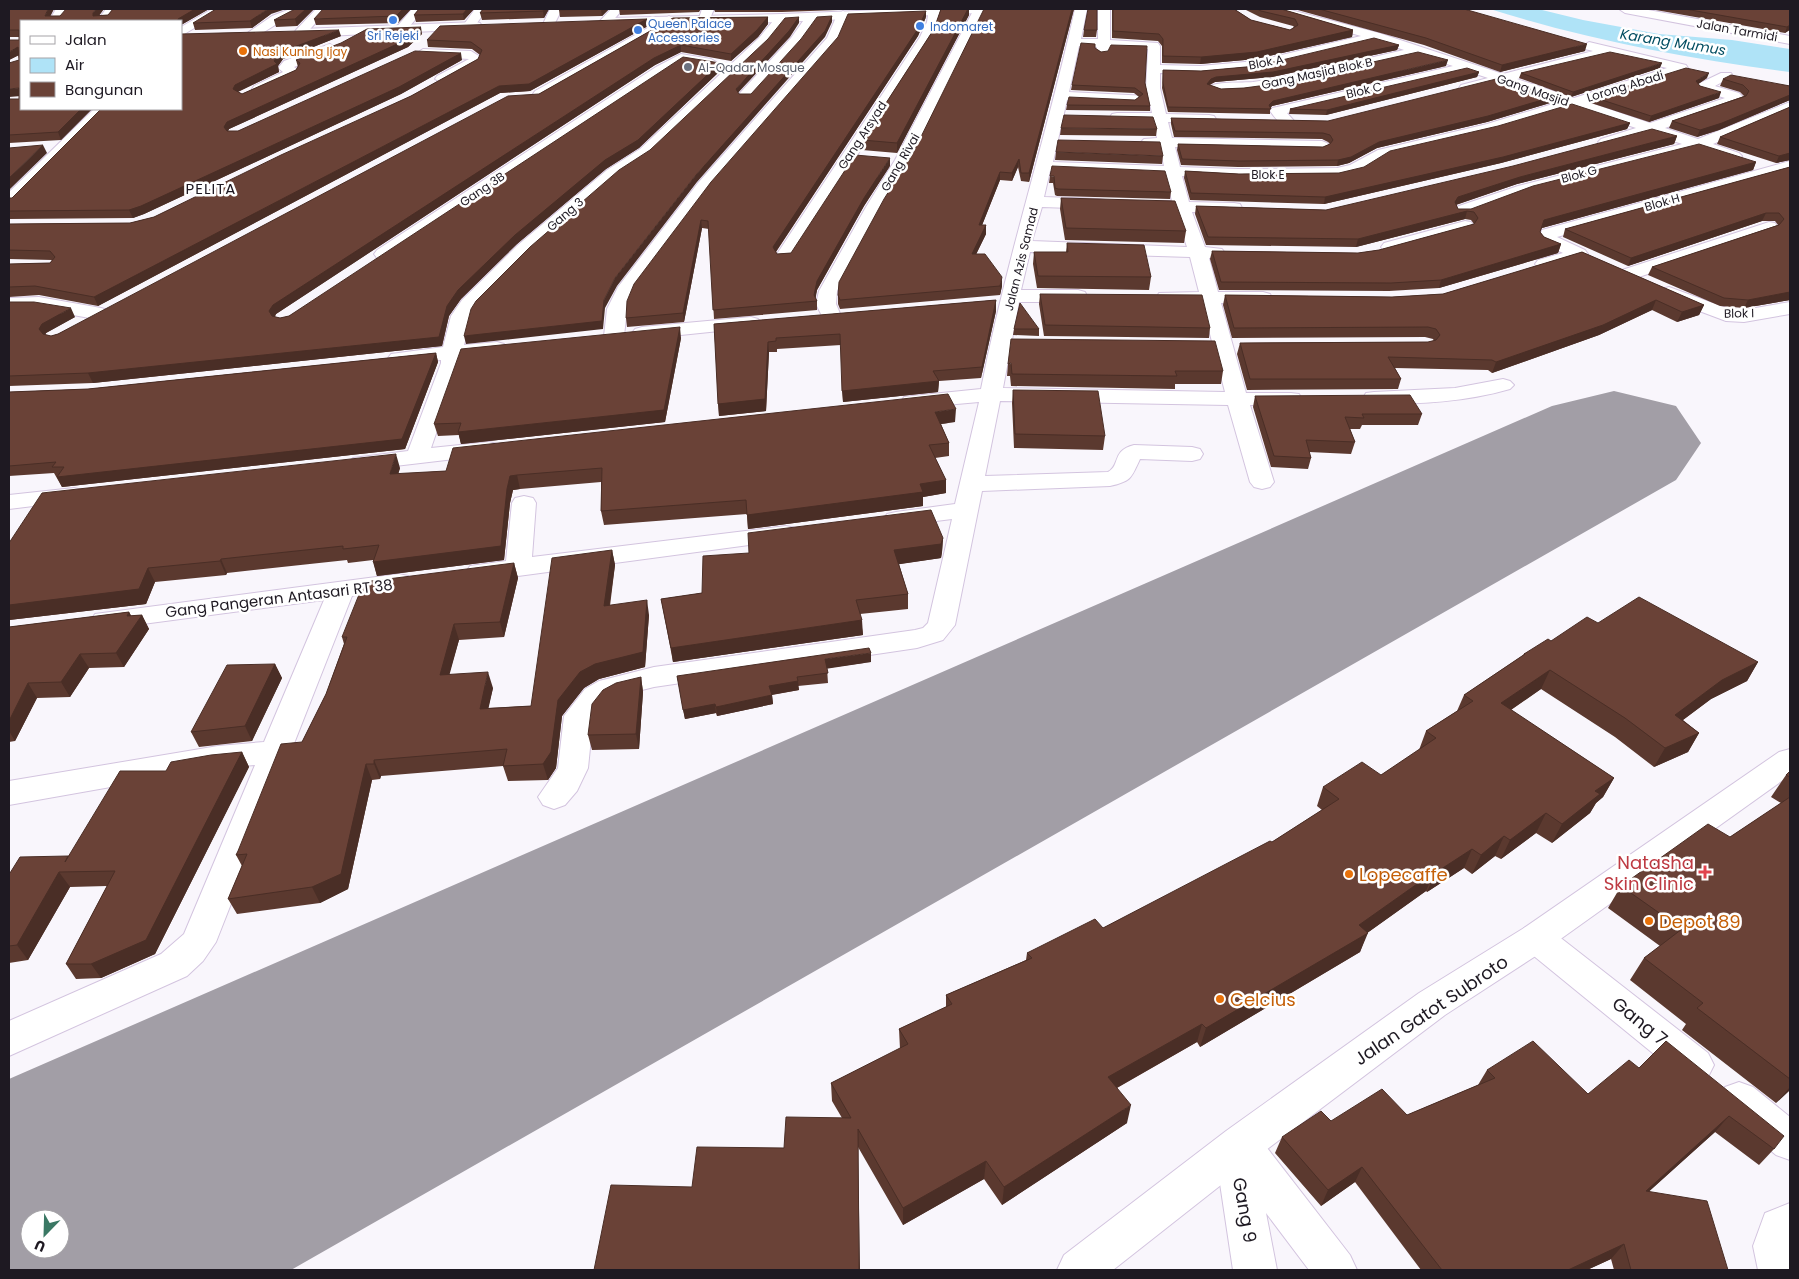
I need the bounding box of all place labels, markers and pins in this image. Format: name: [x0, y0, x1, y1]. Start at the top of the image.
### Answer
marker: Sri Rejeki: [387, 14, 399, 26]
place label: Queen Palace Accessories: [648, 15, 732, 46]
place label: Indomaret: [930, 18, 993, 35]
marker: Indomaret: [914, 20, 926, 32]
marker: Queen Palace Accessories: [632, 24, 644, 36]
place label: Sri Rejeki: [367, 27, 419, 44]
place label: Nasi Kuning Ijay: [253, 43, 348, 60]
marker: Nasi Kuning Ijay: [237, 45, 249, 57]
place label: Al-Qadar Mosque: [698, 59, 805, 76]
marker: Al-Qadar Mosque: [682, 61, 694, 73]
place label: Natasha Skin Clinic: [1604, 850, 1694, 896]
place label: Lopecaffe: [1359, 862, 1448, 887]
marker: Natasha Skin Clinic: [1698, 865, 1712, 879]
marker: Lopecaffe: [1343, 868, 1355, 880]
place label: Depot 89: [1659, 909, 1741, 934]
marker: Depot 89: [1643, 915, 1655, 927]
place label: Celcius: [1230, 987, 1296, 1012]
marker: Celcius: [1214, 993, 1226, 1005]

